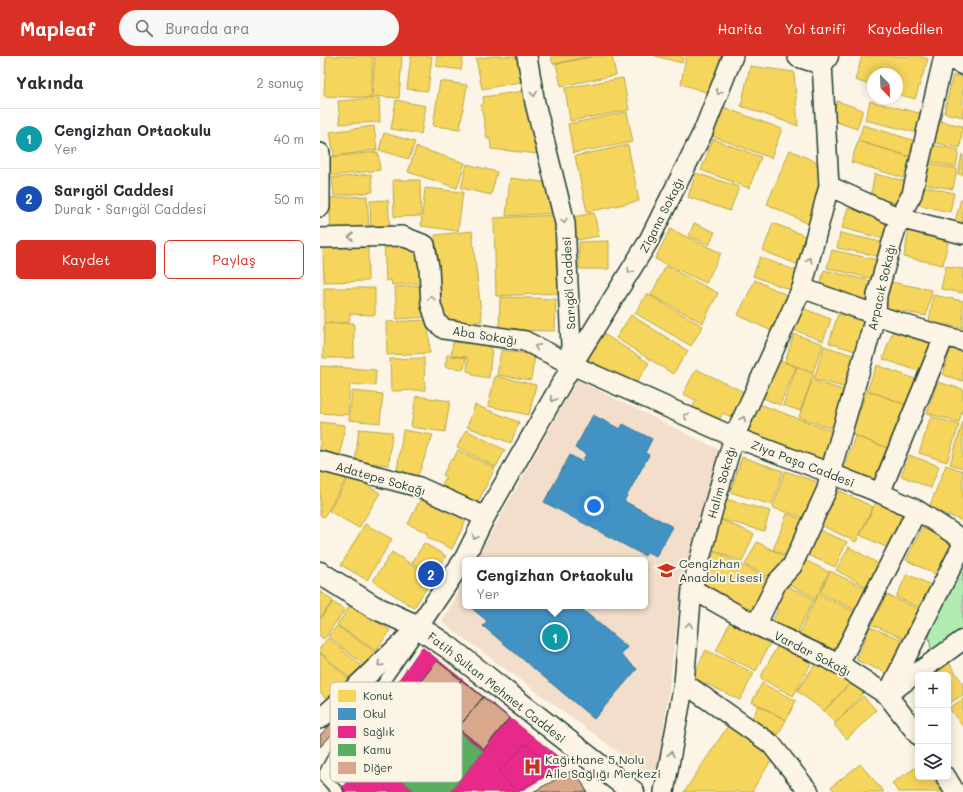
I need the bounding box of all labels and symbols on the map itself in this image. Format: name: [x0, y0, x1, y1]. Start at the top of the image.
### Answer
north arrow: [867, 68, 903, 104]
one-way arrow: [715, 89, 723, 96]
one-way arrow: [529, 91, 537, 97]
street label: Zigana Sokağı: [635, 175, 687, 255]
one-way arrow: [559, 218, 568, 224]
one-way arrow: [348, 233, 354, 241]
street label: Sarıgöl Caddesi: [558, 236, 578, 330]
street label: Arpacık Sokağı: [863, 242, 899, 332]
one-way arrow: [804, 257, 813, 264]
one-way arrow: [627, 267, 635, 274]
one-way arrow: [427, 295, 436, 301]
street label: Aba Sokağı: [451, 322, 519, 348]
one-way arrow: [534, 344, 541, 352]
one-way arrow: [550, 395, 557, 402]
one-way arrow: [682, 413, 690, 421]
one-way arrow: [738, 415, 746, 422]
street label: Ziya Paşa Caddesi: [749, 436, 857, 490]
street label: Halim Sokağı: [703, 444, 739, 520]
street label: Adatepe Sokağı: [334, 457, 428, 499]
your location: [584, 496, 604, 516]
one-way arrow: [473, 532, 480, 540]
place label: Cengizhan Anadolu Lisesi: [679, 555, 762, 585]
pin: 2: [418, 559, 444, 589]
school or university icon: Cengizhan Anadolu Lisesi: [656, 560, 676, 580]
pin: 1: [542, 622, 568, 652]
one-way arrow: [684, 622, 693, 628]
street label: Vardar Sokağı: [772, 627, 854, 679]
street label: Fatih Sultan Mehmet Caddesi: [425, 628, 569, 746]
one-way arrow: [377, 659, 385, 666]
legend: [330, 682, 462, 782]
text: Konut: [363, 688, 393, 703]
text: Okul: [363, 706, 386, 721]
text: Sağlık: [363, 724, 395, 739]
text: Kamu: [363, 742, 391, 757]
place label: Kağıthane 5 Nolu Aile Sağlığı Merkezi: [545, 751, 661, 781]
one-way arrow: [666, 751, 675, 757]
hospital icon: Kağıthane 5 Nolu Aile Sağlığı Merkezi: [522, 756, 542, 776]
text: Diğer: [363, 760, 393, 775]

